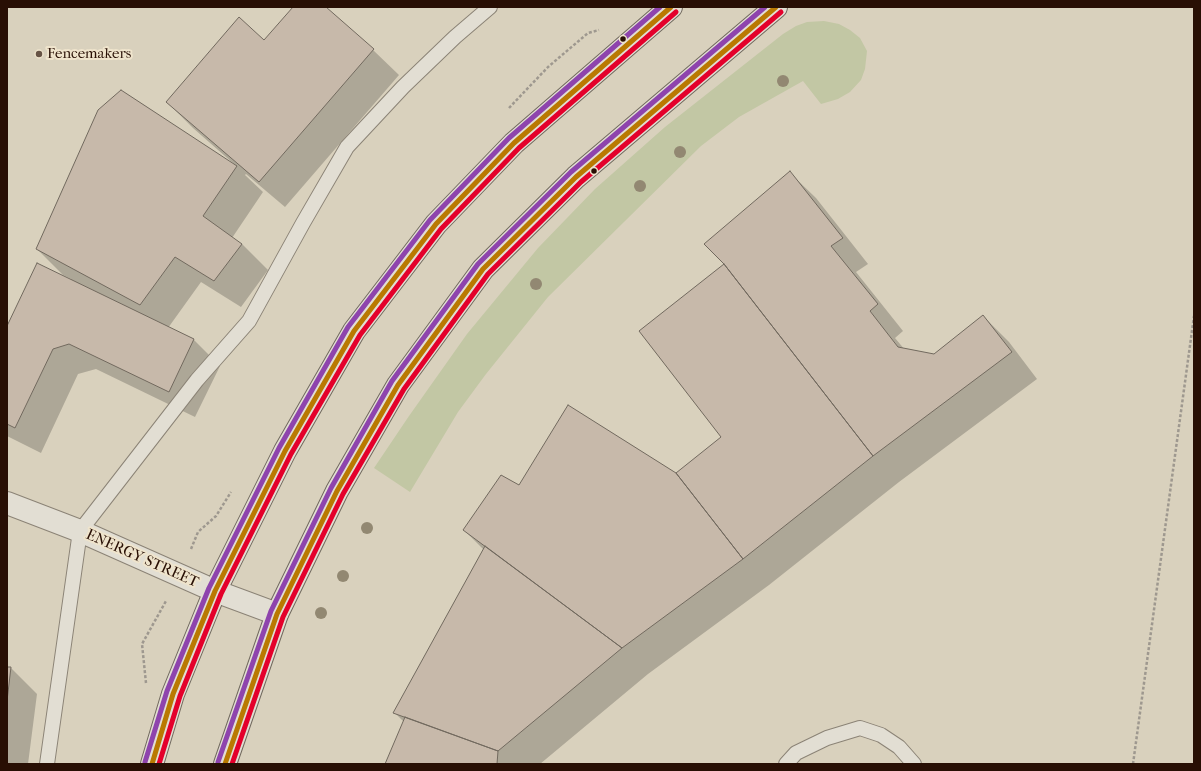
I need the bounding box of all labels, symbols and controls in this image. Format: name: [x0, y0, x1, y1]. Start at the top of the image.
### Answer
unlabelled marker: [618, 34, 628, 44]
place label: Fencemakers: [47, 45, 131, 63]
marker: Fencemakers: [34, 49, 44, 59]
unlabelled marker: [589, 166, 599, 176]
street label: ENERGY STREET: [83, 526, 201, 592]

